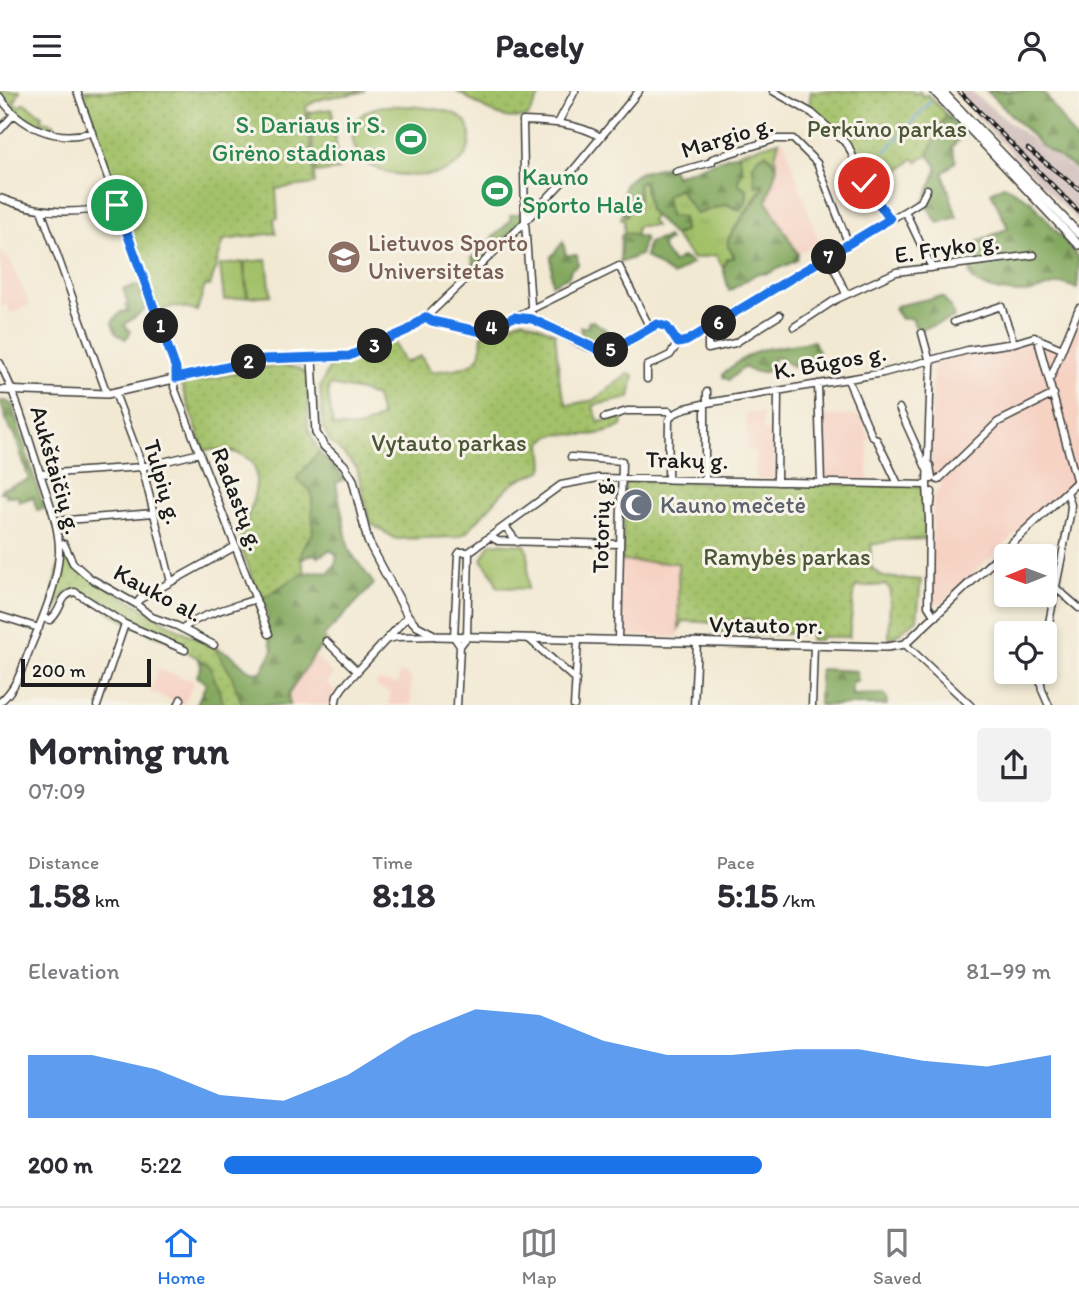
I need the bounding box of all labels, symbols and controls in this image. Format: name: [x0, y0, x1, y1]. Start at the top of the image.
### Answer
icon: menu: [28, 27, 66, 65]
text: Pacely: [495, 27, 584, 65]
icon: person: [1013, 27, 1051, 65]
street label: Margio g.: [677, 109, 777, 164]
place label: S. Dariaus ir S. Girėno stadionas: [212, 110, 386, 167]
park label: Perkūno parkas: [807, 114, 967, 143]
sports icon: S. Dariaus ir S. Girėno stadionas: [392, 120, 430, 158]
pin: [834, 153, 894, 213]
place label: Kauno Sporto Halė: [522, 162, 643, 219]
icon: check: [845, 164, 883, 202]
sports icon: Kauno Sporto Halė: [478, 172, 516, 210]
pin: [87, 175, 147, 235]
icon: arrive: [98, 186, 136, 224]
street label: E. Fryko g.: [893, 226, 1001, 269]
place label: Lietuvos Sporto Universitetas: [368, 228, 528, 285]
school or university icon: Lietuvos Sporto Universitetas: [325, 238, 363, 276]
pin: 7: [812, 239, 846, 275]
text: 7: [824, 245, 833, 268]
pin: 6: [702, 306, 736, 341]
pin: 1: [144, 309, 178, 343]
pin: 4: [475, 310, 510, 345]
text: 6: [713, 311, 724, 334]
text: 1: [156, 314, 165, 337]
text: 4: [486, 316, 497, 339]
pin: 3: [358, 329, 392, 363]
pin: 5: [594, 333, 628, 367]
text: 3: [369, 334, 380, 357]
street label: K. Būgos g.: [771, 337, 889, 386]
text: 5: [606, 338, 615, 361]
pin: 2: [232, 345, 266, 379]
text: 2: [244, 350, 254, 373]
street label: Aukštaičių g.: [24, 402, 89, 538]
park label: Vytauto parkas: [371, 428, 527, 457]
street label: Tulpių g.: [138, 436, 189, 528]
street label: Radastų g.: [205, 443, 271, 555]
street label: Trakų g.: [645, 444, 729, 475]
street label: Totorių g.: [585, 476, 616, 573]
mosque icon: Kauno mečetė: [617, 486, 655, 524]
place label: Kauno mečetė: [660, 490, 806, 519]
park label: Ramybės parkas: [703, 542, 871, 571]
north arrow: [994, 544, 1057, 607]
map controls: [994, 544, 1057, 684]
street label: Kauko al.: [109, 557, 207, 628]
street label: Vytauto pr.: [709, 609, 823, 640]
button: locate: [994, 621, 1057, 684]
scale bar: [21, 657, 150, 688]
text: 200 m: [32, 659, 86, 682]
text: Morning run: [28, 728, 229, 774]
button: share: [977, 728, 1051, 802]
text: 07:09: [28, 777, 85, 805]
text: Distance: [28, 851, 99, 874]
text: Time: [372, 851, 413, 874]
text: Pace: [717, 851, 755, 874]
text: 1.58: [28, 874, 90, 916]
text: 8:18: [372, 874, 436, 916]
text: 5:15: [717, 874, 778, 916]
text: km: [90, 889, 120, 912]
text: /km: [778, 889, 816, 912]
text: Elevation: [28, 957, 119, 985]
text: 81–99 m: [966, 957, 1051, 985]
text: 200 m: [28, 1151, 93, 1179]
text: 5:22: [140, 1151, 182, 1179]
tab: Home: [157, 1224, 205, 1289]
tab: Map: [520, 1224, 558, 1289]
tab: Saved: [873, 1224, 922, 1289]

